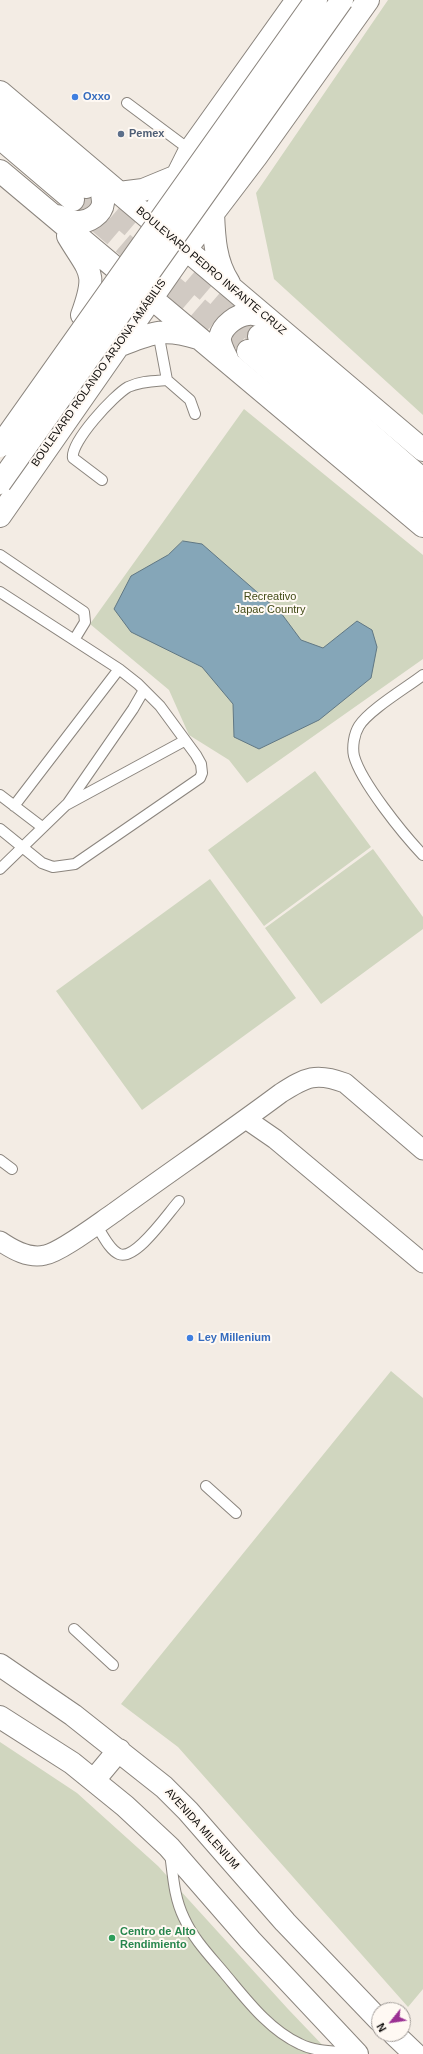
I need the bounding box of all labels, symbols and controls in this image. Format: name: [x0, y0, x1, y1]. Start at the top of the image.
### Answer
place label: Oxxo: [83, 90, 111, 104]
marker: Oxxo: [70, 92, 80, 102]
place label: Pemex: [129, 127, 164, 141]
marker: Pemex: [116, 129, 126, 139]
street label: BOULEVARD PEDRO INFANTE CRUZ: [133, 204, 289, 338]
street label: BOULEVARD ROLANDO ARJONA AMÁBILIS: [29, 277, 169, 469]
park label: Recreativo Japac Country: [235, 590, 305, 616]
place label: Ley Millenium: [198, 1331, 271, 1345]
marker: Ley Millenium: [185, 1333, 195, 1343]
street label: AVENIDA MILENIUM: [162, 1786, 242, 1872]
place label: Centro de Alto Rendimiento: [120, 1925, 196, 1951]
marker: Centro de Alto Rendimiento: [107, 1933, 117, 1943]
north arrow: [371, 2002, 411, 2042]
text: N: [374, 2021, 389, 2034]

